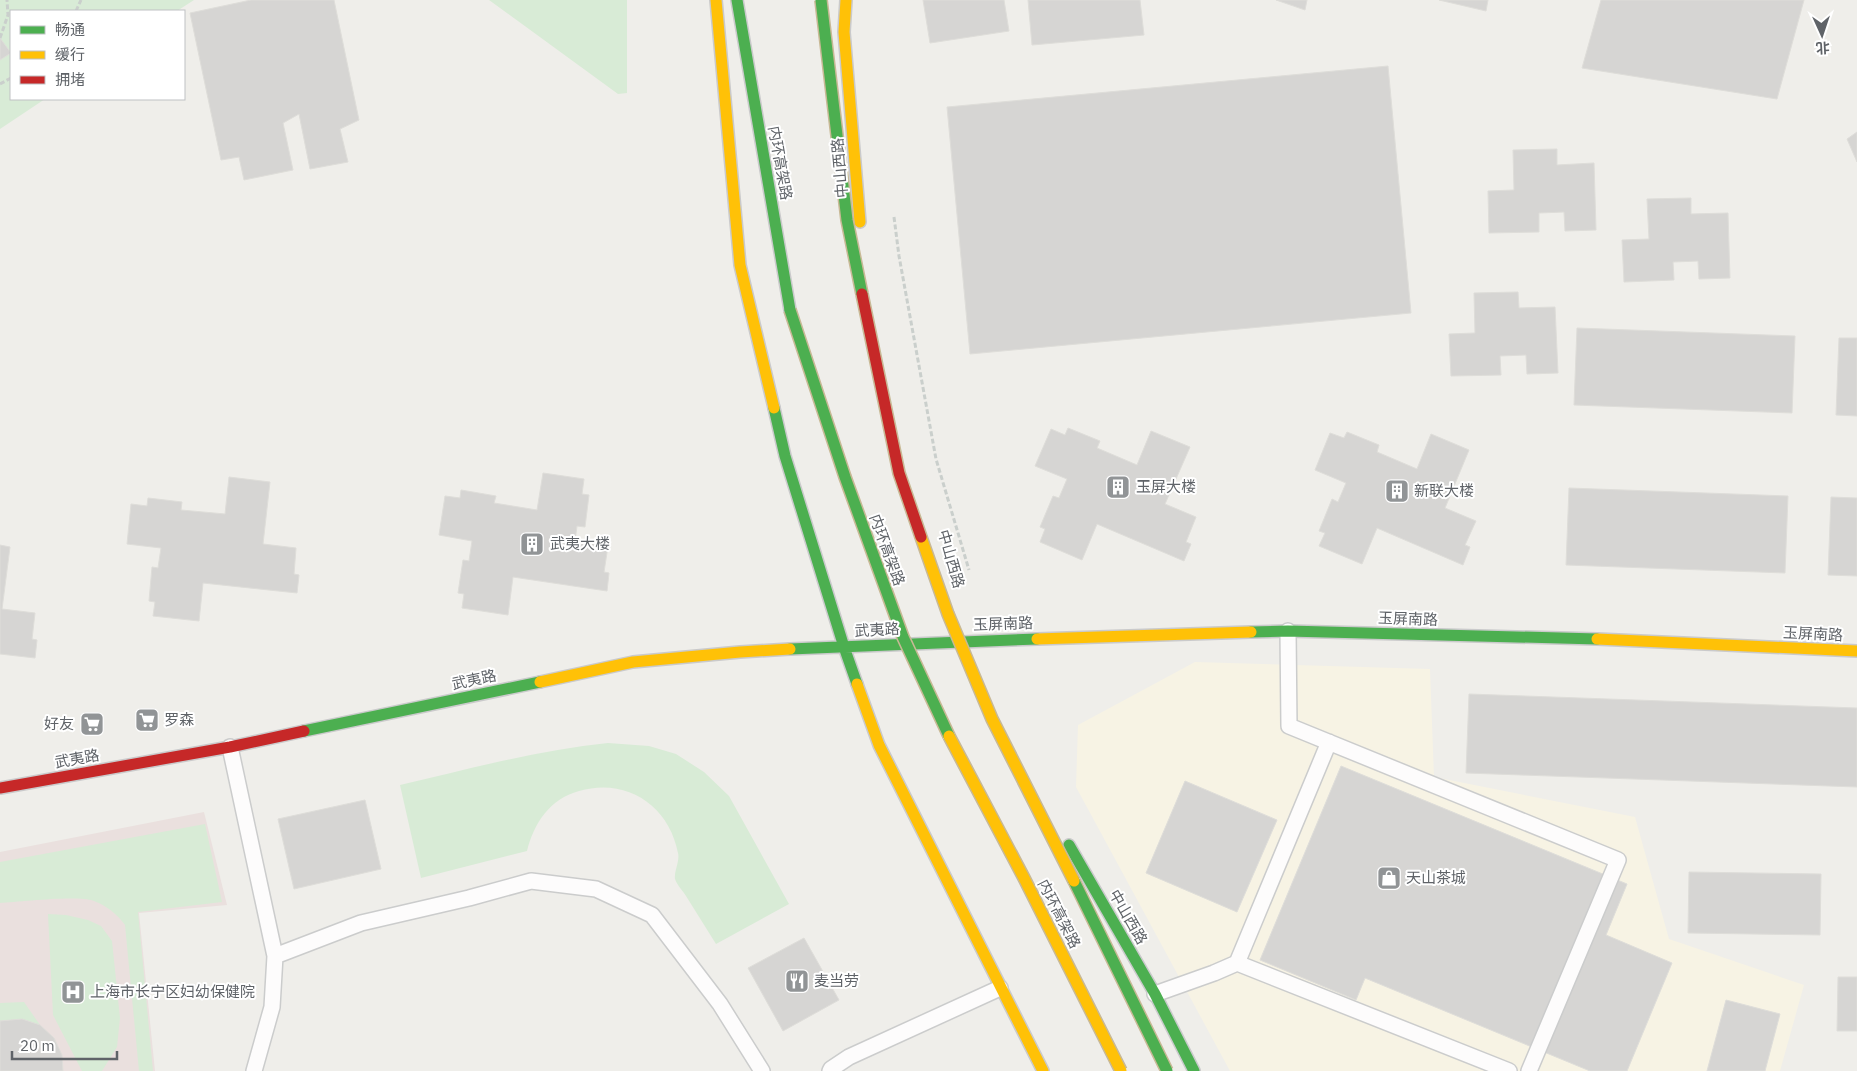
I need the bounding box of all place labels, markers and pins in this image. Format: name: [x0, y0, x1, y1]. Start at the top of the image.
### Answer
building icon: 玉屏大楼: [1105, 474, 1131, 500]
place label: 玉屏大楼: [1136, 477, 1196, 496]
building icon: 新联大楼: [1384, 478, 1410, 504]
place label: 新联大楼: [1414, 481, 1474, 500]
building icon: 武夷大楼: [519, 531, 545, 557]
place label: 武夷大楼: [550, 534, 610, 553]
supermarket icon: 罗森: [134, 707, 160, 733]
place label: 罗森: [164, 710, 194, 729]
supermarket icon: 好友: [79, 711, 105, 737]
place label: 好友: [44, 714, 74, 733]
shop icon: 天山茶城: [1376, 865, 1402, 891]
place label: 天山茶城: [1406, 868, 1466, 887]
restaurant icon: 麦当劳: [784, 968, 810, 994]
place label: 麦当劳: [814, 971, 859, 990]
hospital icon: 上海市长宁区妇幼保健院: [60, 979, 86, 1005]
place label: 上海市长宁区妇幼保健院: [90, 982, 255, 1001]

